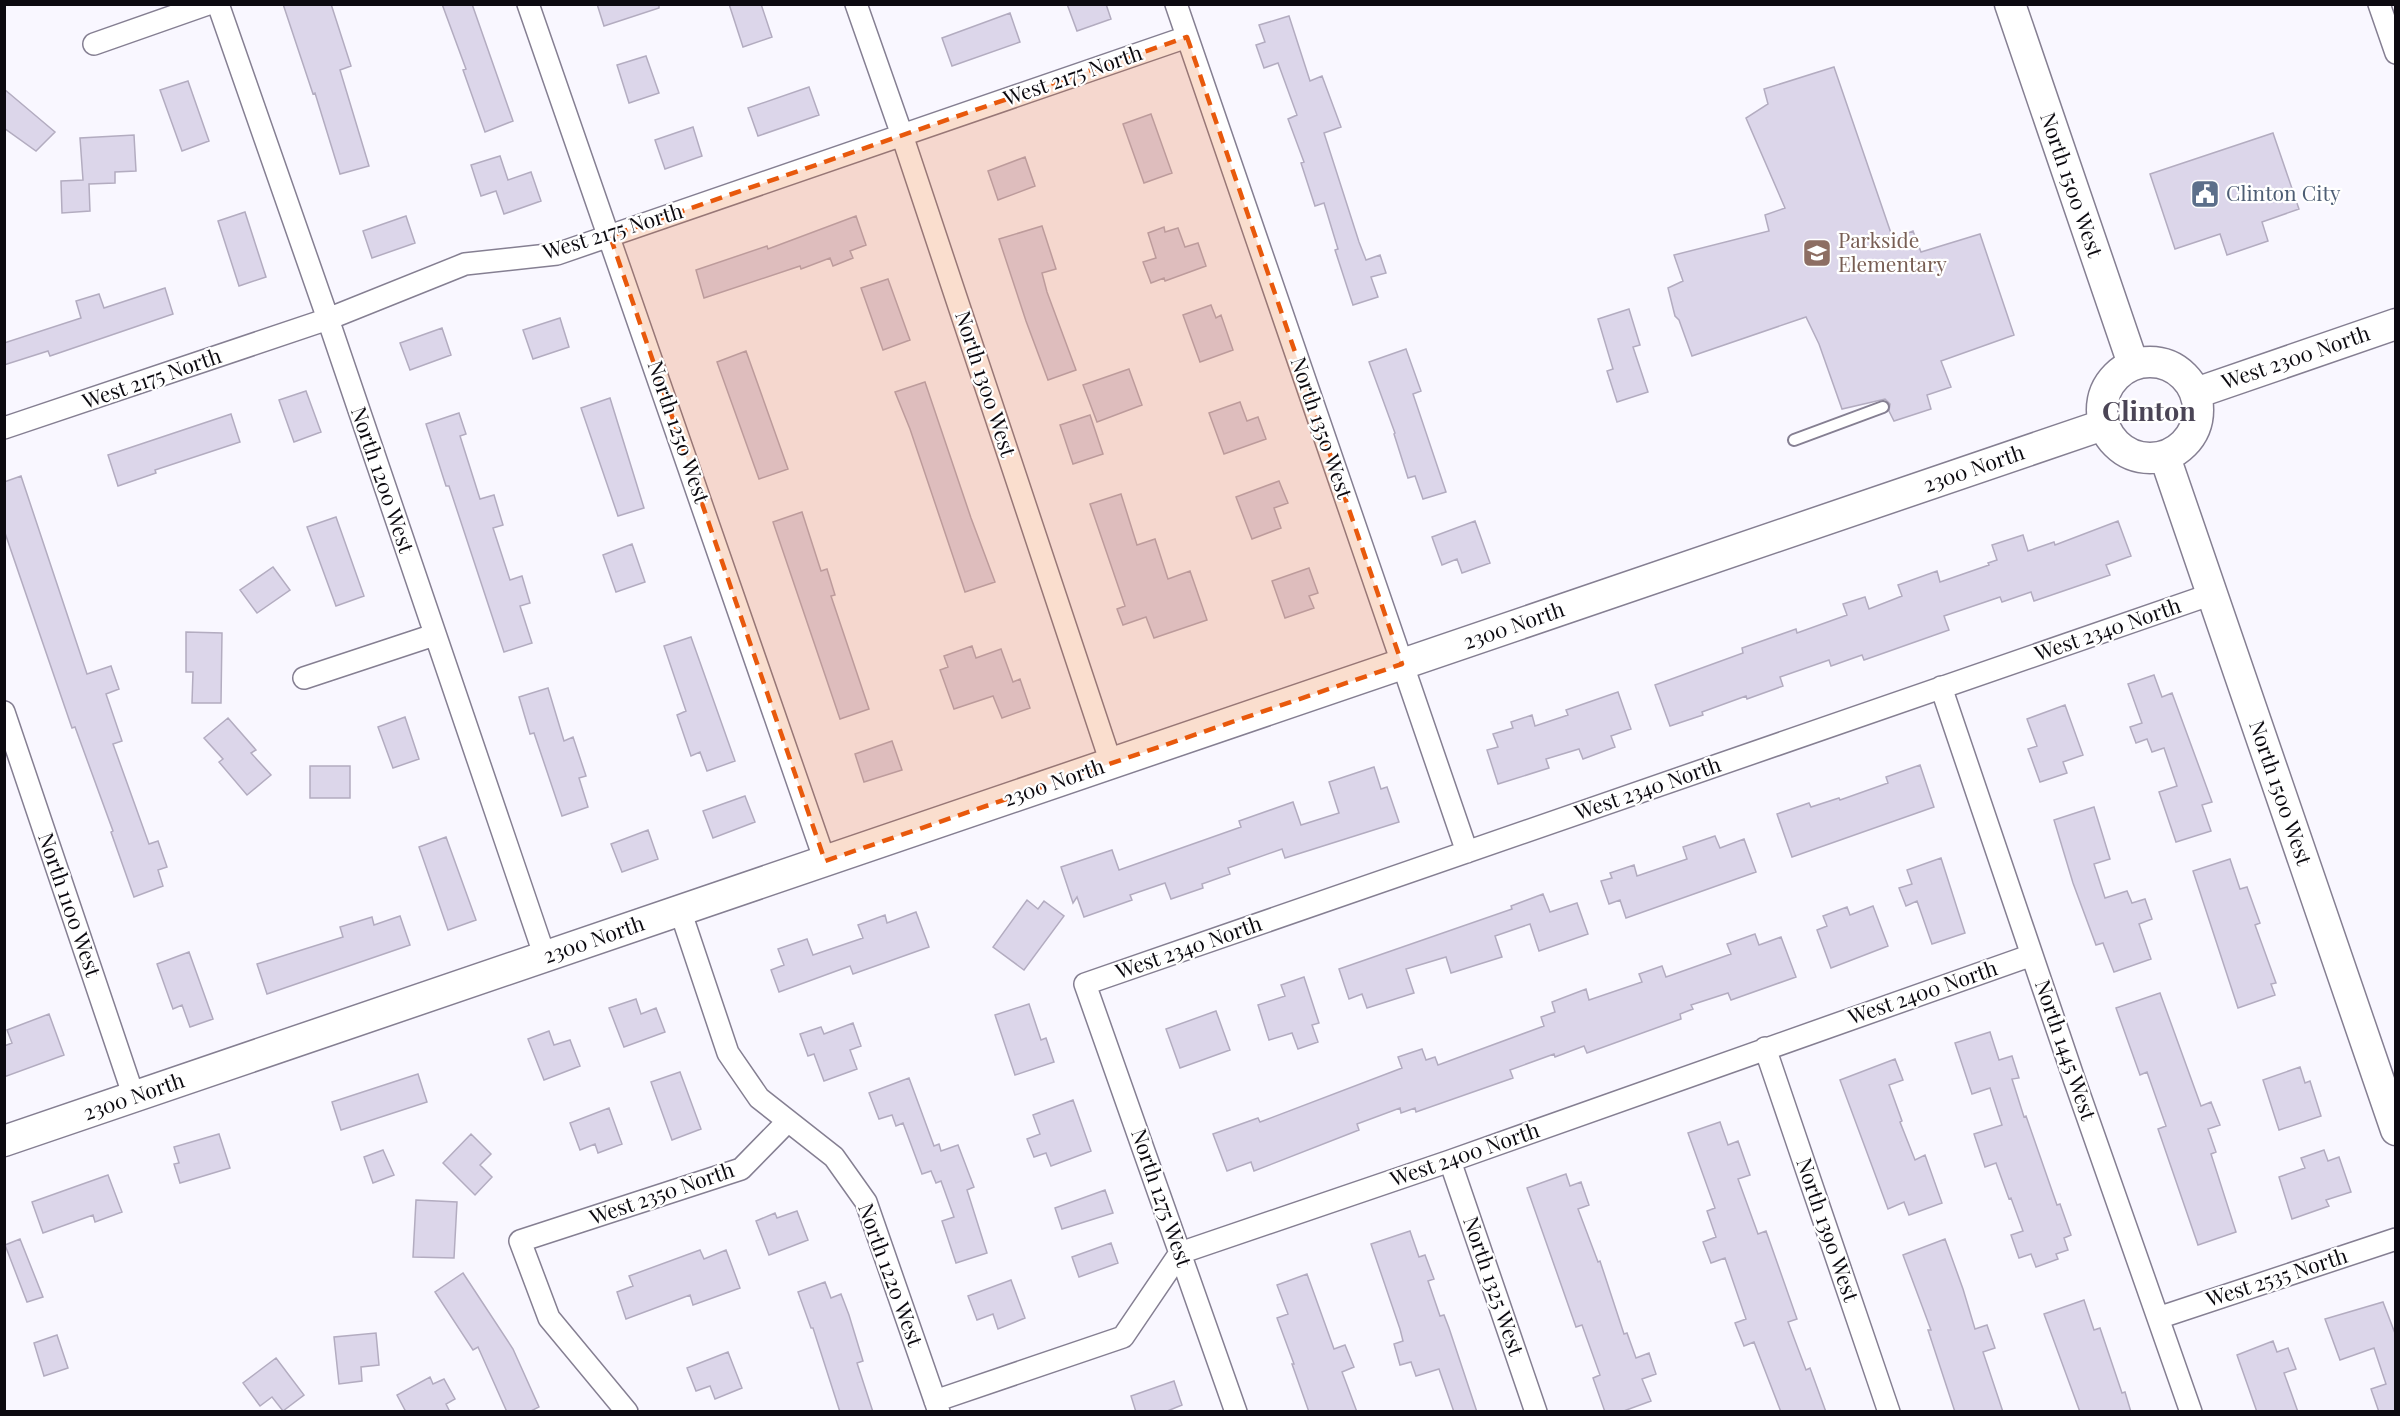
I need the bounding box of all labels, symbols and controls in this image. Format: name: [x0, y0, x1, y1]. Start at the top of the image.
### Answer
street label: West 2175 North: [998, 37, 1146, 111]
street label: North 1500 West: [2035, 108, 2111, 261]
public building icon: Clinton City: [2189, 178, 2221, 210]
place label: Clinton City: [2226, 178, 2341, 206]
street label: West 2175 North: [538, 195, 686, 265]
place label: Parkside Elementary: [1838, 225, 1947, 277]
school or university icon: Parkside Elementary: [1801, 237, 1833, 269]
street label: North 1300 West: [950, 307, 1024, 460]
street label: West 2300 North: [2217, 317, 2374, 395]
street label: West 2175 North: [77, 340, 225, 414]
street label: North 1350 West: [1286, 353, 1360, 502]
street label: North 1250 West: [642, 356, 718, 507]
district label: Clinton: [2102, 392, 2196, 428]
street label: North 1200 West: [346, 403, 422, 557]
street label: 2300 North: [1919, 437, 2028, 497]
street label: West 2340 North: [2030, 590, 2185, 667]
street label: 2300 North: [1459, 594, 1568, 654]
street label: North 1500 West: [2244, 716, 2320, 869]
street label: West 2340 North: [1570, 749, 1725, 826]
street label: 2300 North: [999, 751, 1108, 811]
street label: North 1100 West: [33, 829, 109, 981]
street label: 2300 North: [539, 908, 648, 968]
street label: West 2340 North: [1111, 908, 1266, 985]
street label: West 2400 North: [1843, 952, 2001, 1030]
street label: North 1445 West: [2030, 975, 2104, 1124]
street label: 2300 North: [79, 1065, 188, 1125]
street label: West 2400 North: [1385, 1114, 1543, 1192]
street label: North 1275 West: [1126, 1124, 1200, 1271]
street label: West 2350 North: [584, 1154, 738, 1230]
street label: North 1390 West: [1791, 1154, 1867, 1305]
street label: North 1220 West: [853, 1199, 931, 1350]
street label: North 1325 West: [1458, 1212, 1532, 1359]
street label: West 2535 North: [2201, 1240, 2351, 1312]

